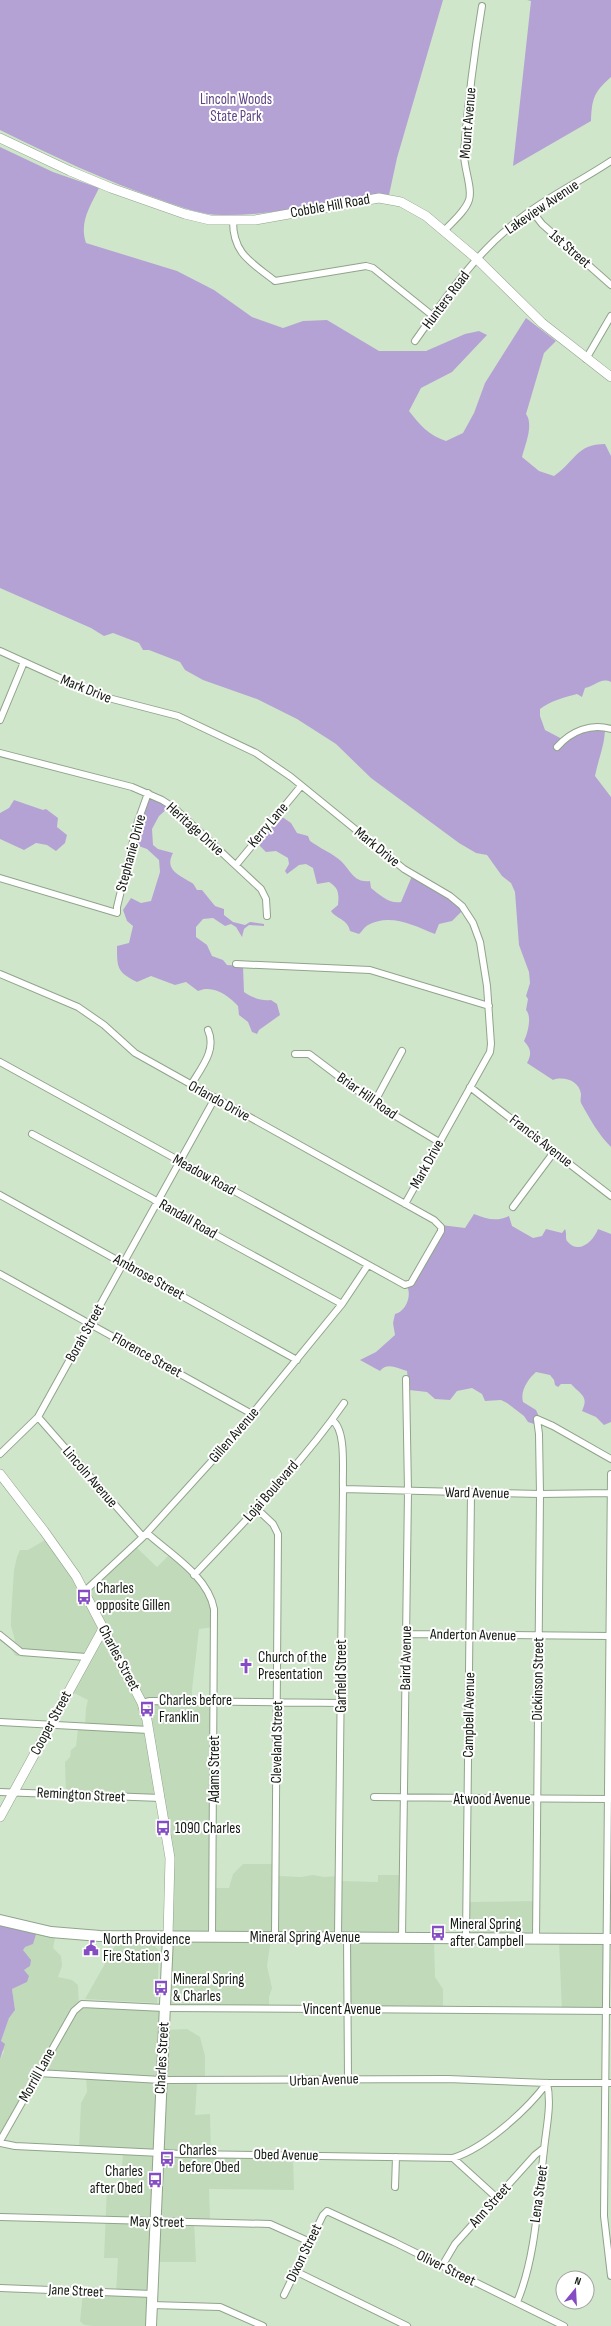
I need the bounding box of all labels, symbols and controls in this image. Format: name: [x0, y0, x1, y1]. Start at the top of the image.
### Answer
street label: Mount Avenue: [455, 87, 481, 159]
park label: Lincoln Woods State Park: [200, 90, 272, 126]
street label: Lakeview Avenue: [502, 175, 582, 239]
street label: Cobble Hill Road: [289, 190, 371, 222]
street label: 1st Street: [545, 226, 595, 273]
street label: Hunters Road: [418, 267, 474, 333]
street label: Mark Drive: [58, 670, 114, 708]
street label: Heritage Drive: [162, 798, 228, 860]
street label: Kerry Lane: [244, 798, 292, 852]
street label: Stephanie Drive: [112, 812, 150, 894]
street label: Mark Drive: [350, 823, 404, 871]
street label: Briar Hill Road: [333, 1068, 401, 1124]
street label: Orlando Drive: [185, 1076, 253, 1126]
street label: Francis Avenue: [506, 1110, 576, 1172]
street label: Mark Drive: [406, 1136, 448, 1192]
street label: Meadow Road: [169, 1150, 239, 1200]
street label: Randall Road: [156, 1195, 220, 1243]
street label: Ambrose Street: [109, 1249, 188, 1304]
street label: Borah Street: [61, 1300, 109, 1365]
street label: Florence Street: [109, 1328, 186, 1382]
street label: Gillen Avenue: [205, 1403, 263, 1467]
street label: Lincoln Avenue: [58, 1442, 122, 1512]
street label: Lojai Boulevard: [239, 1457, 303, 1525]
street label: Ward Avenue: [445, 1483, 509, 1503]
place label: Charles opposite Gillen: [96, 1579, 170, 1615]
bus stop icon: Charles opposite Gillen: [75, 1588, 93, 1606]
street label: Charles Street: [94, 1622, 144, 1695]
street label: Anderton Avenue: [429, 1625, 516, 1645]
street label: Baird Avenue: [396, 1626, 416, 1690]
street label: Dickinson Street: [528, 1637, 548, 1721]
street label: Garfield Street: [332, 1639, 351, 1713]
place label: Church of the Presentation: [258, 1648, 327, 1684]
church icon: Church of the Presentation: [237, 1657, 255, 1675]
street label: Campbell Avenue: [459, 1672, 479, 1758]
street label: Cooper Street: [26, 1687, 76, 1758]
place label: Charles before Franklin: [159, 1691, 232, 1727]
bus stop icon: Charles before Franklin: [138, 1700, 156, 1718]
street label: Cleveland Street: [267, 1700, 287, 1784]
street label: Adams Street: [205, 1735, 224, 1804]
street label: Remington Street: [36, 1783, 126, 1807]
street label: Atwood Avenue: [452, 1790, 531, 1809]
bus stop icon: 1090 Charles: [154, 1819, 172, 1837]
place label: 1090 Charles: [175, 1819, 241, 1838]
place label: Mineral Spring after Campbell: [450, 1915, 524, 1951]
bus stop icon: Mineral Spring after Campbell: [429, 1924, 447, 1942]
street label: Mineral Spring Avenue: [250, 1928, 360, 1947]
place label: North Providence Fire Station 3: [103, 1930, 191, 1966]
public building icon: North Providence Fire Station 3: [82, 1939, 100, 1957]
place label: Mineral Spring & Charles: [173, 1970, 244, 2006]
bus stop icon: Mineral Spring & Charles: [152, 1979, 170, 1997]
street label: Vincent Avenue: [303, 2000, 381, 2019]
street label: Charles Street: [151, 2021, 173, 2094]
street label: Morrill Lane: [15, 2045, 59, 2105]
street label: Urban Avenue: [289, 2069, 359, 2091]
place label: Charles before Obed: [179, 2141, 240, 2177]
street label: Obed Avenue: [253, 2145, 319, 2165]
bus stop icon: Charles before Obed: [158, 2150, 176, 2168]
place label: Charles after Obed: [90, 2162, 143, 2198]
street label: Lena Street: [526, 2164, 552, 2224]
bus stop icon: Charles after Obed: [146, 2171, 164, 2189]
street label: Ann Street: [464, 2178, 515, 2232]
street label: May Street: [130, 2212, 185, 2232]
street label: Dixon Street: [282, 2220, 326, 2285]
street label: Oliver Street: [413, 2246, 479, 2291]
north arrow: [555, 2270, 595, 2310]
text: N: [573, 2274, 583, 2288]
street label: Jane Street: [47, 2280, 105, 2302]

